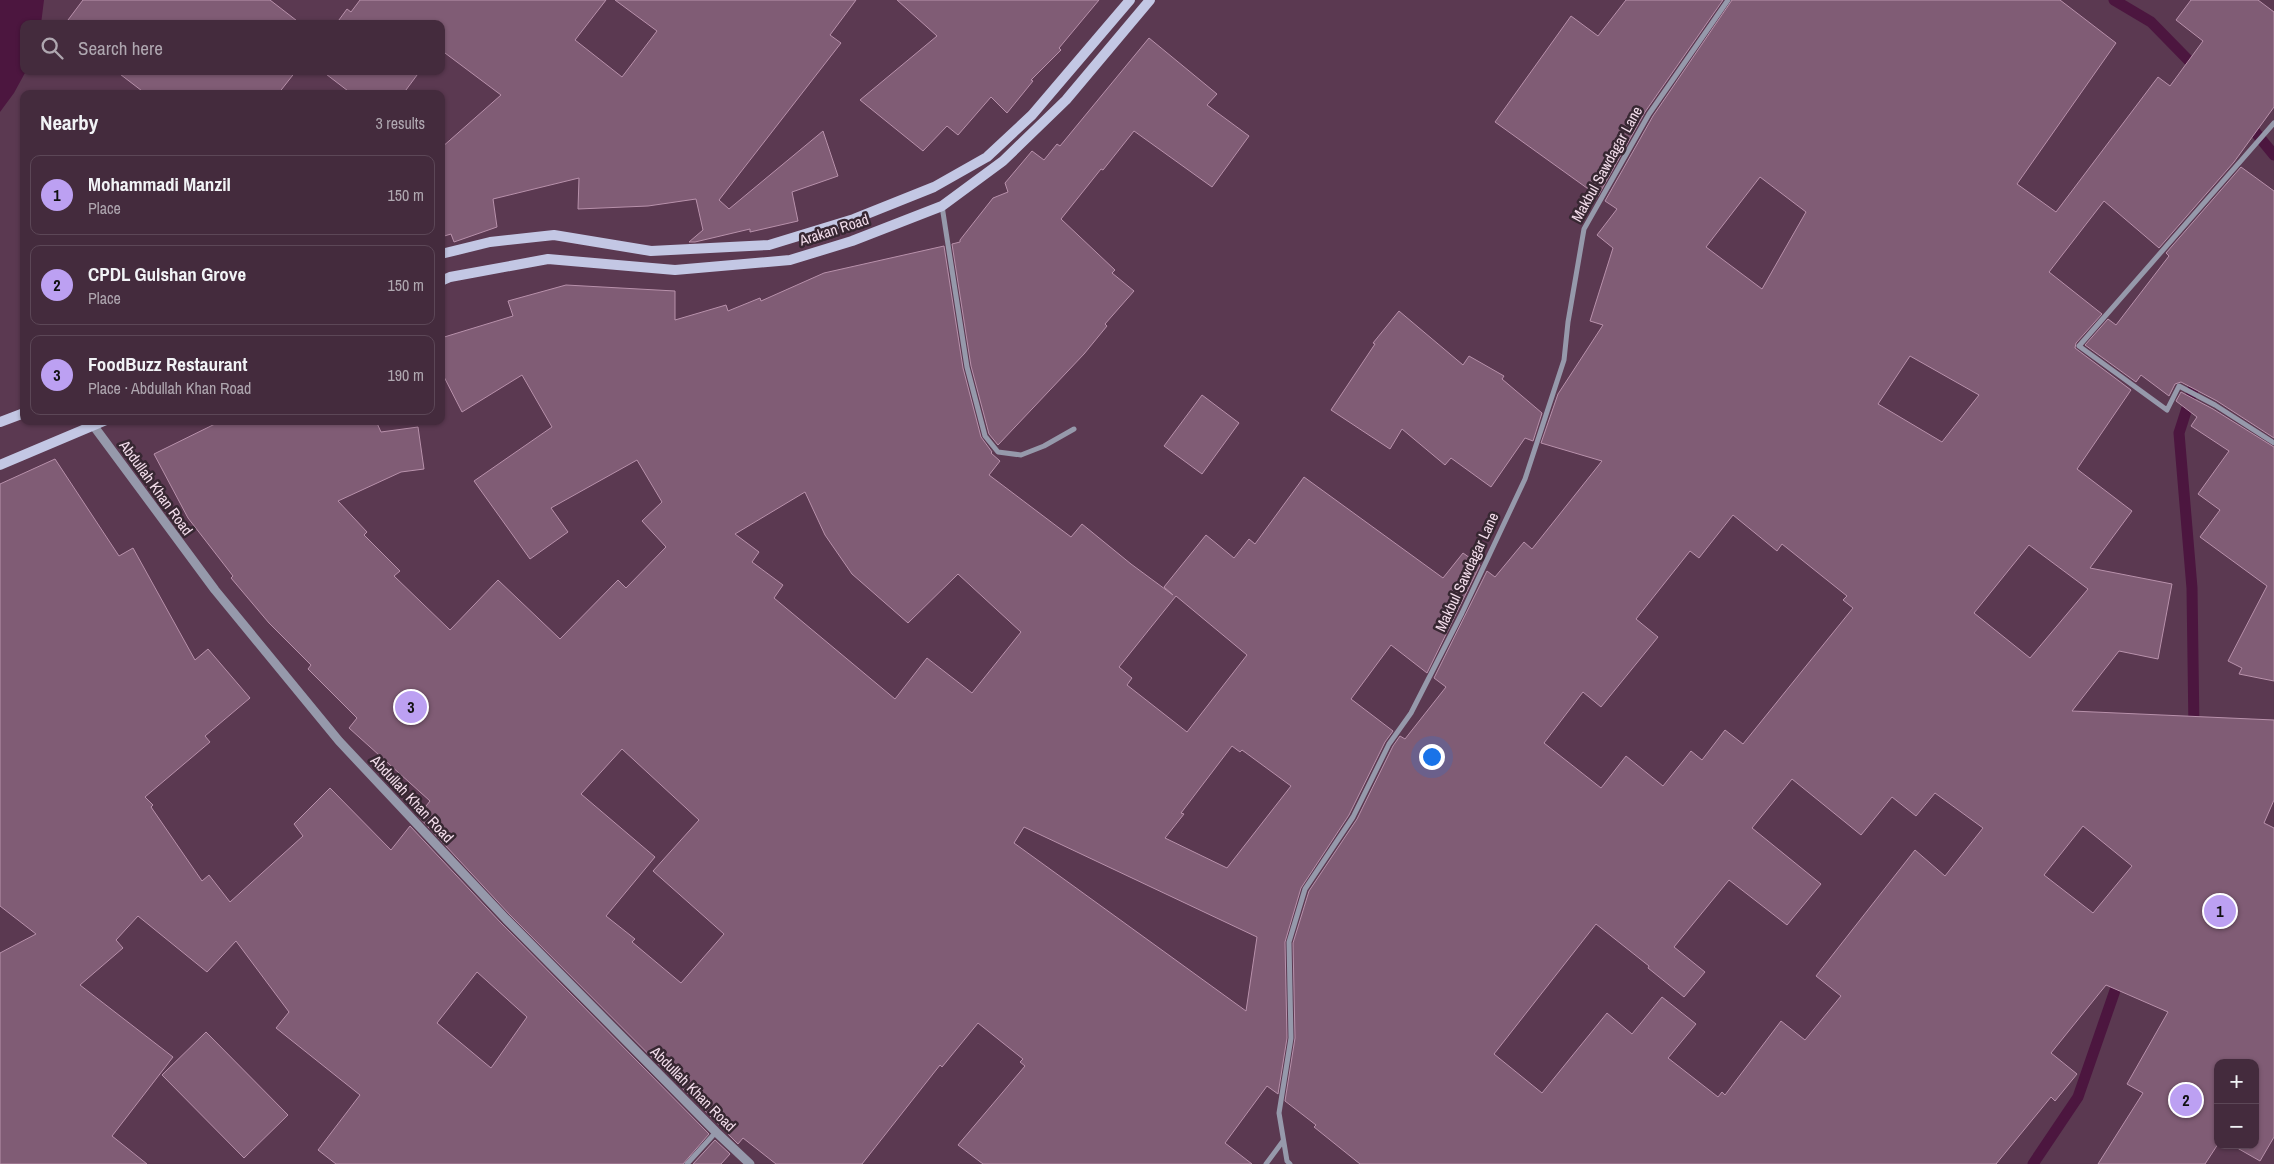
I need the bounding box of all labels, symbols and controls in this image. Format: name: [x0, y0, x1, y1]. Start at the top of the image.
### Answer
search box: [20, 20, 445, 75]
icon: search: [38, 34, 66, 62]
text: Search here: [78, 35, 163, 61]
street label: Makbul Sawdagar Lane: [1566, 102, 1647, 225]
text: Nearby: [40, 108, 98, 137]
text: 3 results: [375, 112, 425, 134]
text: Mohammadi Manzil: [88, 171, 231, 197]
text: 1: [53, 184, 61, 206]
text: 150 m: [388, 184, 424, 206]
text: Place: [88, 197, 121, 219]
street label: Arakan Road: [796, 208, 871, 251]
text: CPDL Gulshan Grove: [88, 261, 246, 287]
text: 2: [53, 274, 61, 296]
text: 150 m: [388, 274, 424, 296]
text: Place: [88, 287, 121, 309]
text: FoodBuzz Restaurant: [88, 351, 247, 377]
text: 3: [53, 364, 61, 386]
text: 190 m: [388, 364, 424, 386]
text: Place · Abdullah Khan Road: [88, 377, 251, 399]
street label: Abdullah Khan Road: [114, 435, 198, 540]
street label: Makbul Sawdagar Lane: [1430, 509, 1503, 635]
pin: 3: [395, 688, 427, 726]
your location: [1419, 744, 1445, 770]
street label: Abdullah Khan Road: [366, 750, 459, 847]
pin: 1: [2204, 892, 2236, 930]
street label: Abdullah Khan Road: [645, 1041, 741, 1136]
map controls: [2214, 1059, 2259, 1149]
button: +: [2214, 1059, 2259, 1104]
pin: 2: [2170, 1081, 2202, 1119]
button: −: [2214, 1104, 2259, 1149]

